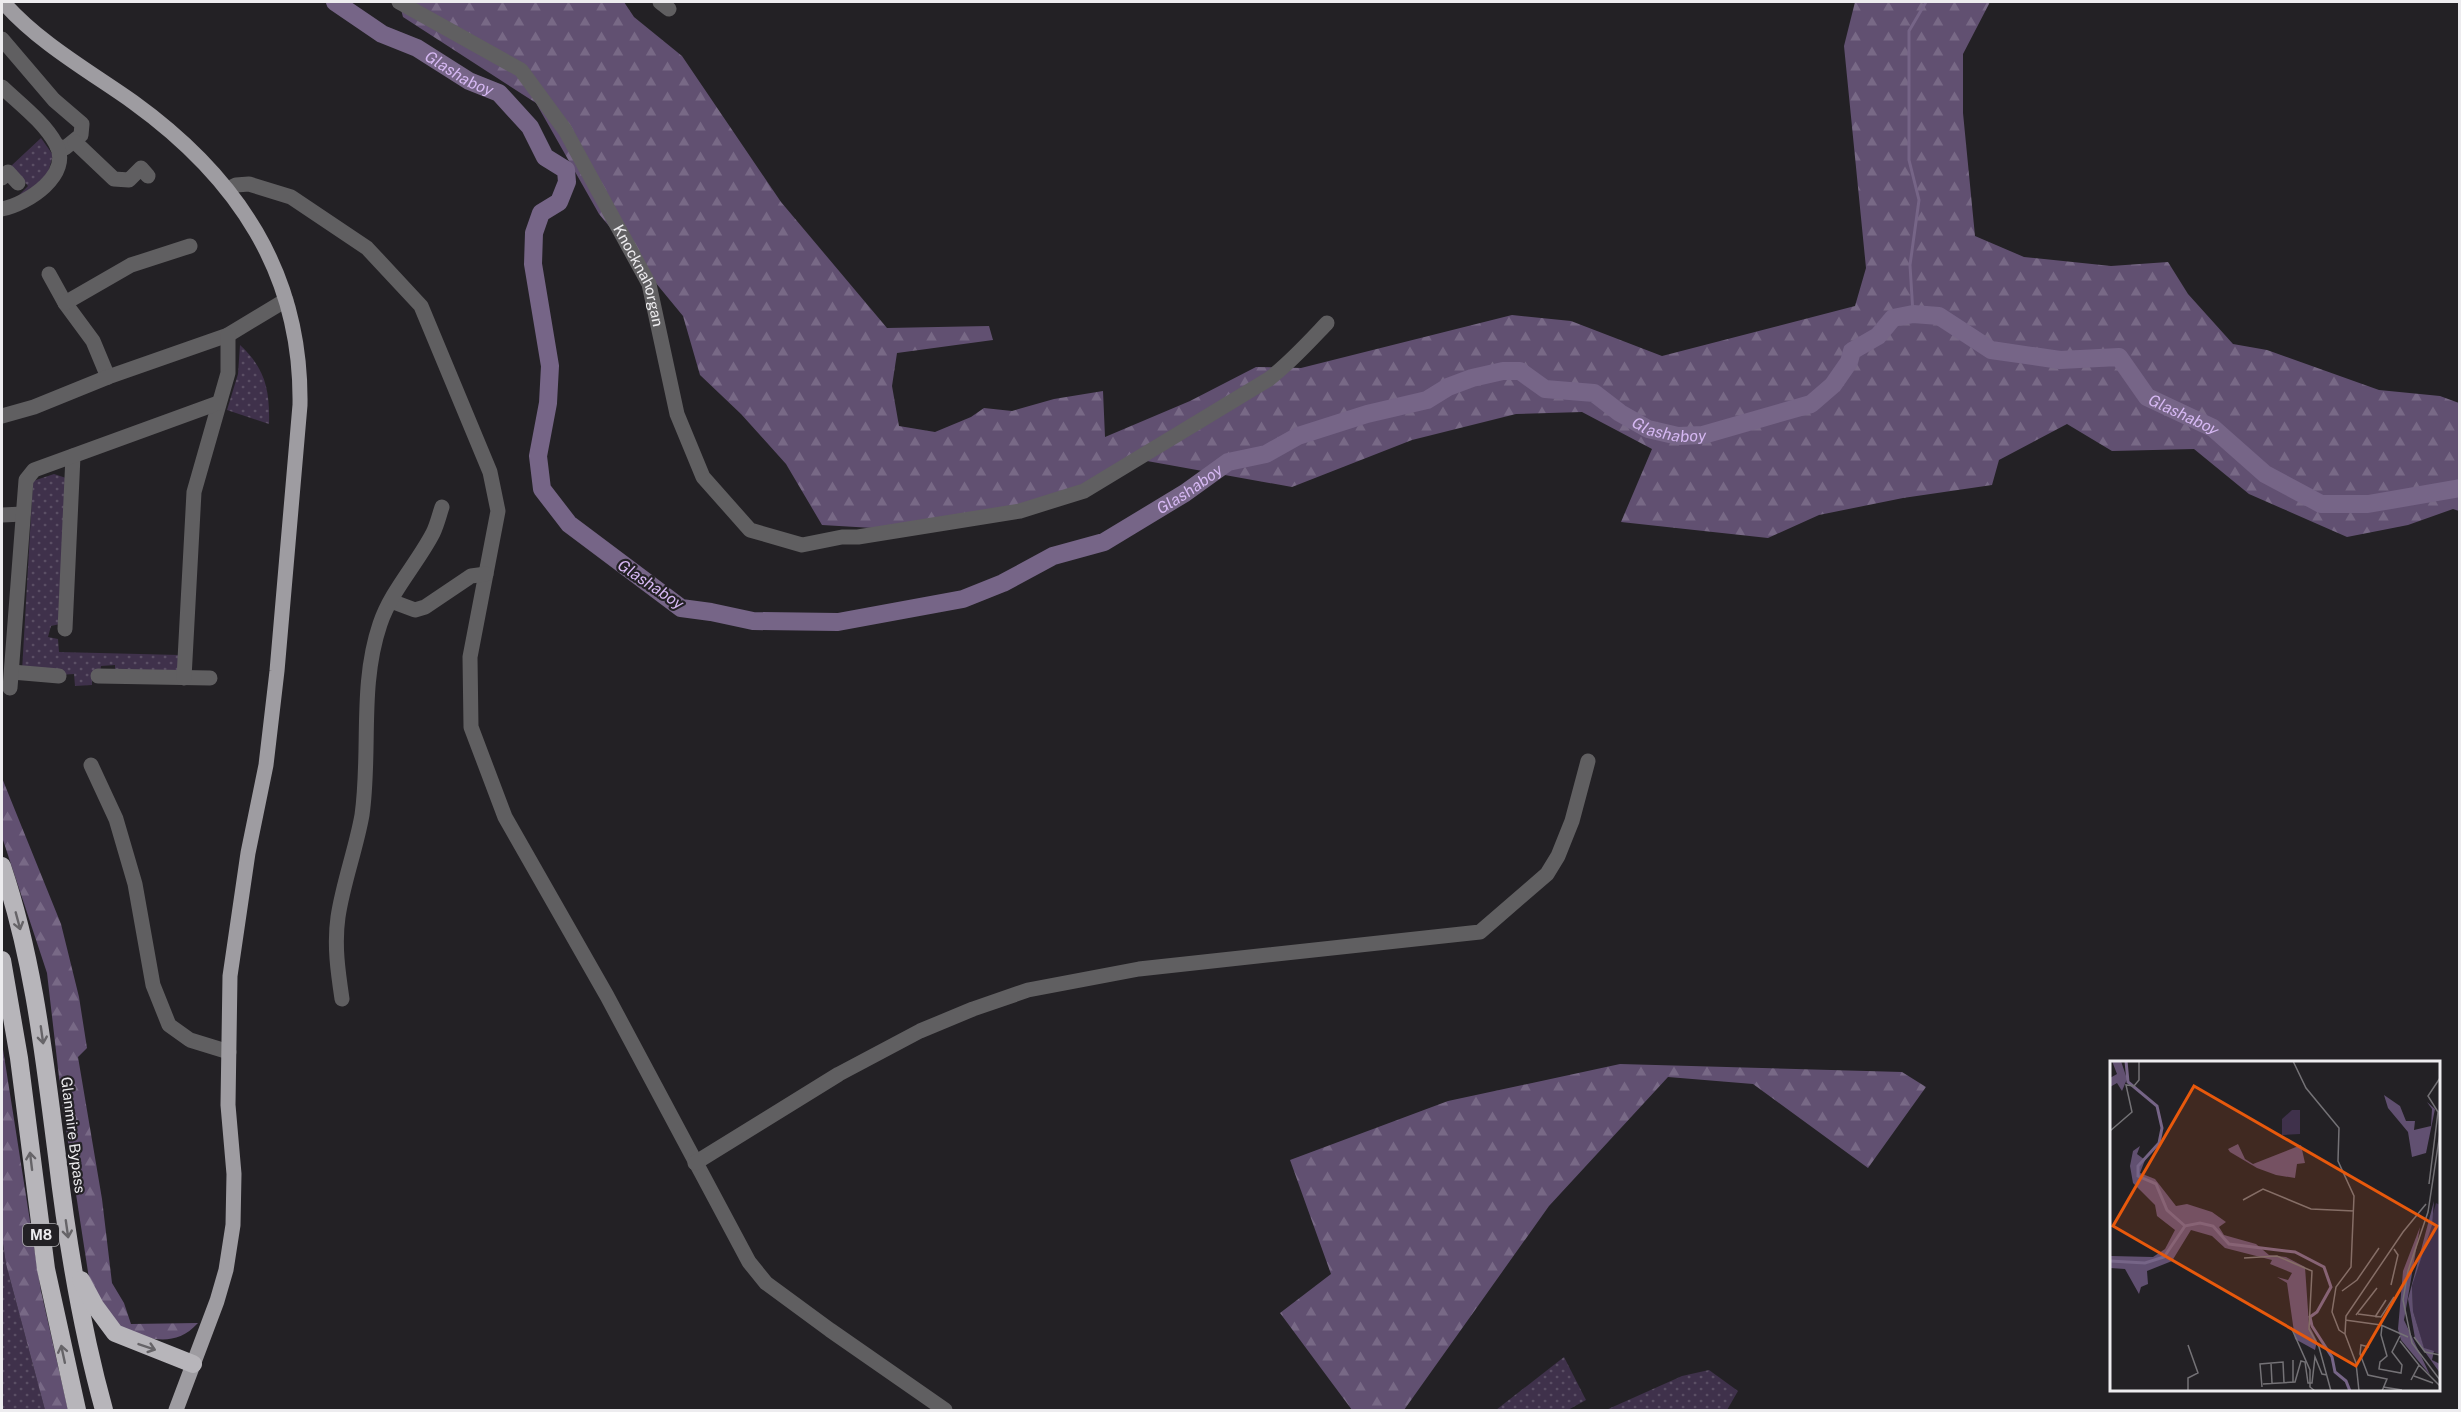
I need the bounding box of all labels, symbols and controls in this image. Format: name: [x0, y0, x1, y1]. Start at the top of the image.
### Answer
water label: Glashaboy: [421, 47, 497, 100]
street label: Knocknahorgan: [610, 221, 667, 328]
water label: Glashaboy: [2145, 390, 2224, 440]
water label: Glashaboy: [1628, 413, 1707, 446]
water label: Glashaboy: [1153, 460, 1227, 518]
water label: Glashaboy: [614, 555, 688, 614]
one-way arrow: [13, 911, 24, 930]
one-way arrow: [37, 1025, 48, 1045]
inset map: [2110, 1061, 2440, 1391]
street label: Glanmire Bypass: [58, 1076, 89, 1194]
one-way arrow: [26, 1152, 37, 1172]
one-way arrow: [61, 1218, 72, 1238]
road number: M8: [23, 1224, 59, 1246]
one-way arrow: [137, 1343, 156, 1354]
one-way arrow: [56, 1344, 68, 1363]

